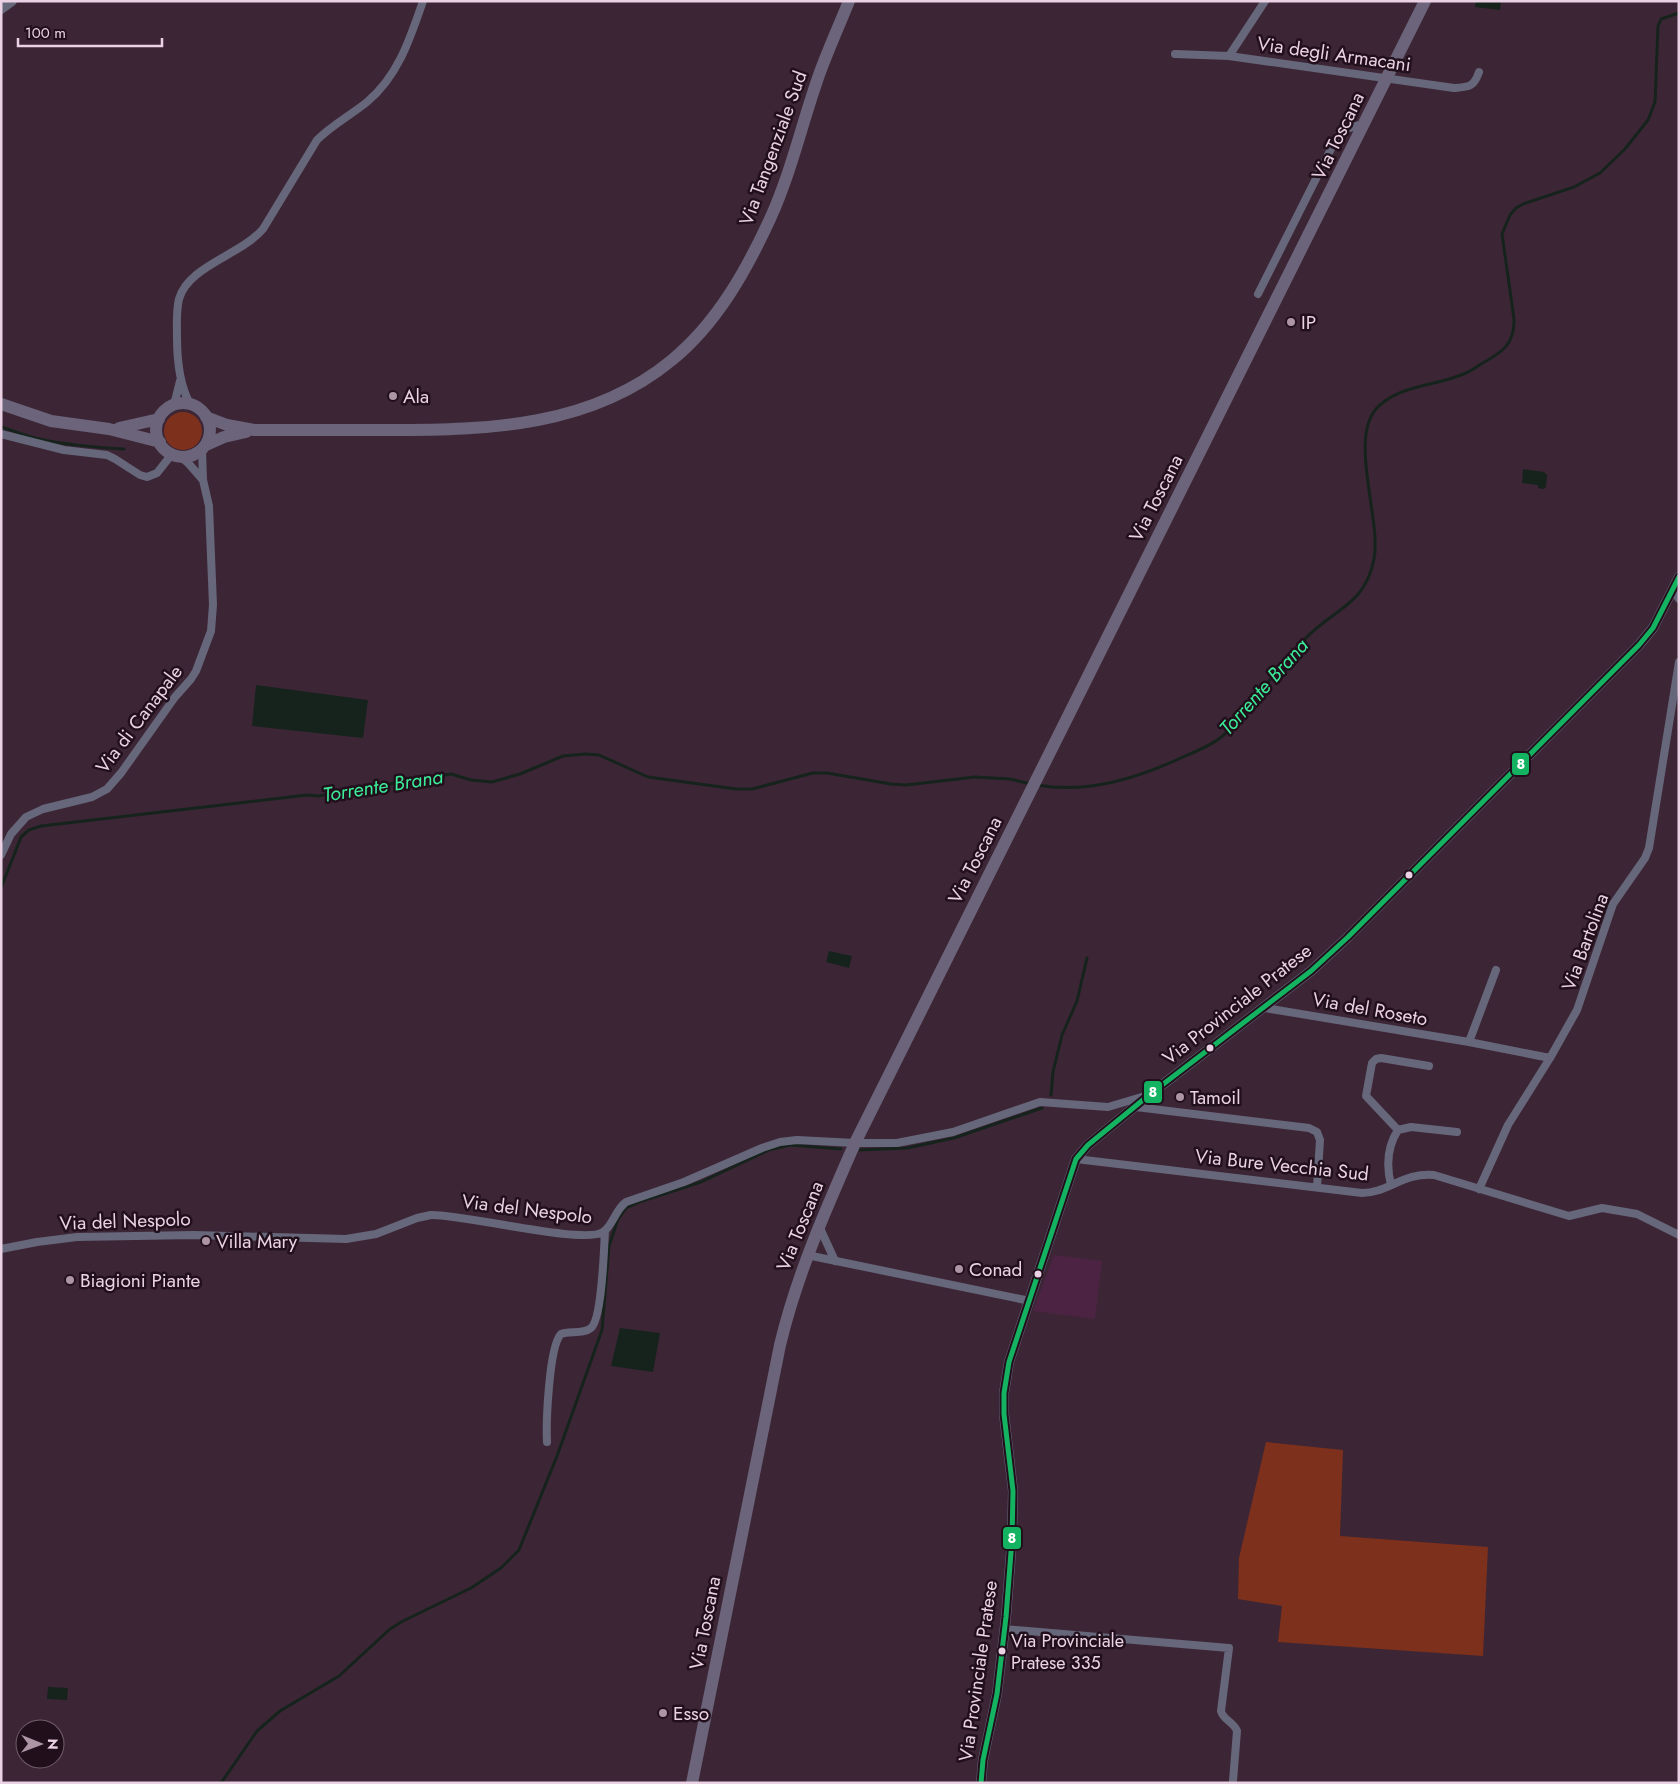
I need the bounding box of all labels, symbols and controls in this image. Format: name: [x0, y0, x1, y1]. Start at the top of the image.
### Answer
scale bar: [18, 15, 161, 47]
text: 100 m: [25, 22, 66, 44]
street label: Via degli Armacani: [1255, 30, 1413, 78]
street label: Via Tangenziale Sud: [732, 67, 814, 229]
street label: Via Toscana: [1305, 88, 1371, 184]
place label: IP: [1301, 309, 1316, 336]
marker: IP: [1285, 316, 1297, 328]
place label: Ala: [403, 383, 429, 410]
marker: Ala: [387, 390, 399, 402]
street label: Via Toscana: [1122, 450, 1190, 546]
water label: Torrente Brana: [1213, 632, 1315, 742]
street label: Via di Canapale: [89, 659, 189, 779]
line badge: 8: [1511, 752, 1530, 776]
text: 8: [1517, 754, 1526, 774]
water label: Torrente Brana: [321, 762, 445, 810]
street label: Via Toscana: [941, 812, 1009, 908]
unlabelled marker: [1404, 870, 1414, 880]
street label: Via Bartolina: [1555, 889, 1615, 995]
street label: Via Provinciale Pratese: [1157, 937, 1317, 1071]
street label: Via del Roseto: [1310, 986, 1430, 1032]
unlabelled marker: [1205, 1043, 1215, 1053]
line badge: 8: [1143, 1080, 1163, 1104]
text: 8: [1149, 1082, 1158, 1102]
place label: Tamoil: [1190, 1084, 1241, 1111]
marker: Tamoil: [1174, 1091, 1186, 1103]
street label: Via Bure Vecchia Sud: [1194, 1142, 1370, 1188]
street label: Via Toscana: [770, 1177, 830, 1275]
street label: Via del Nespolo: [460, 1188, 594, 1230]
street label: Via del Nespolo: [59, 1205, 191, 1237]
place label: Villa Mary: [216, 1228, 298, 1255]
marker: Villa Mary: [200, 1235, 212, 1247]
place label: Conad: [969, 1256, 1022, 1283]
marker: Conad: [953, 1263, 965, 1275]
place label: Biagioni Piante: [80, 1267, 200, 1294]
unlabelled marker: [1033, 1269, 1043, 1279]
marker: Biagioni Piante: [64, 1274, 76, 1286]
line badge: 8: [1002, 1526, 1022, 1550]
text: 8: [1008, 1528, 1017, 1548]
street label: Via Toscana: [683, 1574, 727, 1672]
street label: Via Provinciale Pratese: [952, 1579, 1004, 1763]
place label: Via Provinciale Pratese 335: [1011, 1628, 1124, 1676]
marker: Via Provinciale Pratese 335: [997, 1646, 1007, 1656]
place label: Esso: [673, 1700, 709, 1727]
marker: Esso: [657, 1707, 669, 1719]
north arrow: [15, 1719, 65, 1769]
text: N: [43, 1738, 63, 1750]

